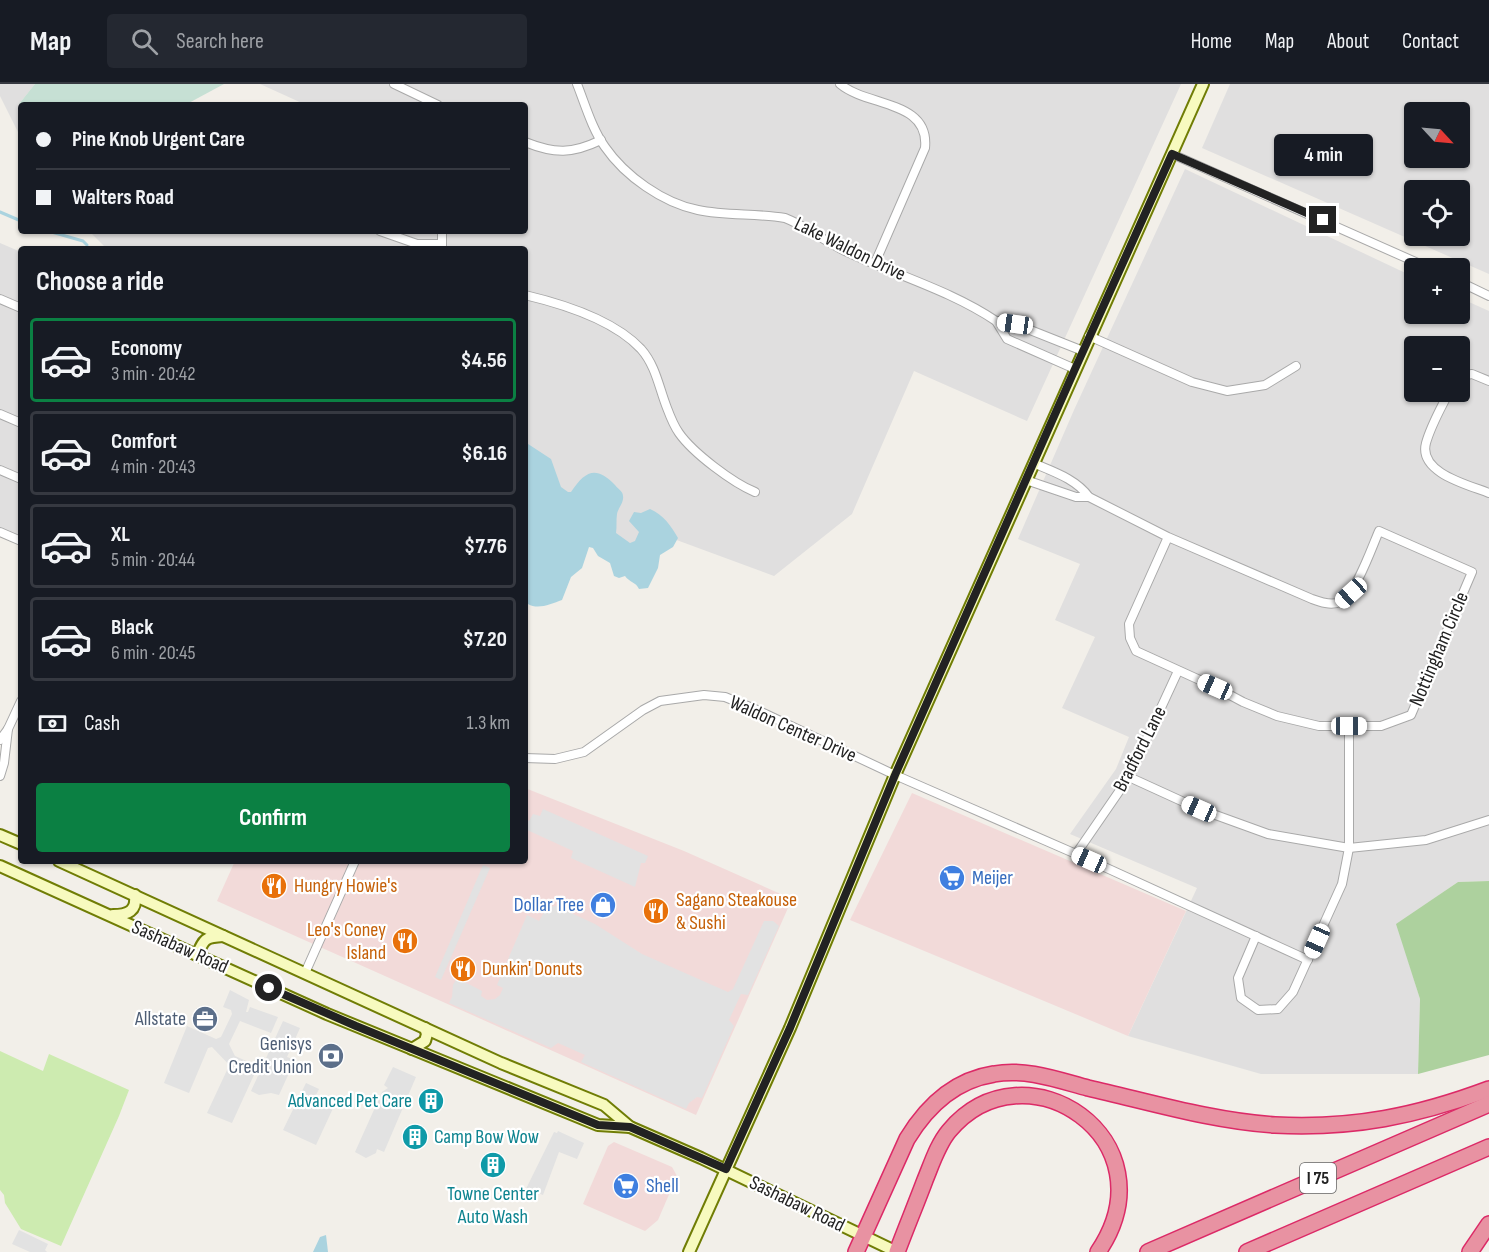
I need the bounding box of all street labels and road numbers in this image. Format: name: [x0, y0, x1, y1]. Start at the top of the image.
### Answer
street label: Lake Waldon Drive: [790, 212, 910, 286]
street label: Nottingham Circle: [1404, 588, 1474, 710]
street label: Waldon Center Drive: [726, 690, 860, 768]
street label: Bradford Lane: [1108, 702, 1172, 796]
street label: Sashabaw Road: [128, 915, 232, 979]
road number: I 75: [1300, 1163, 1336, 1193]
street label: Sashabaw Road: [745, 1171, 849, 1237]

